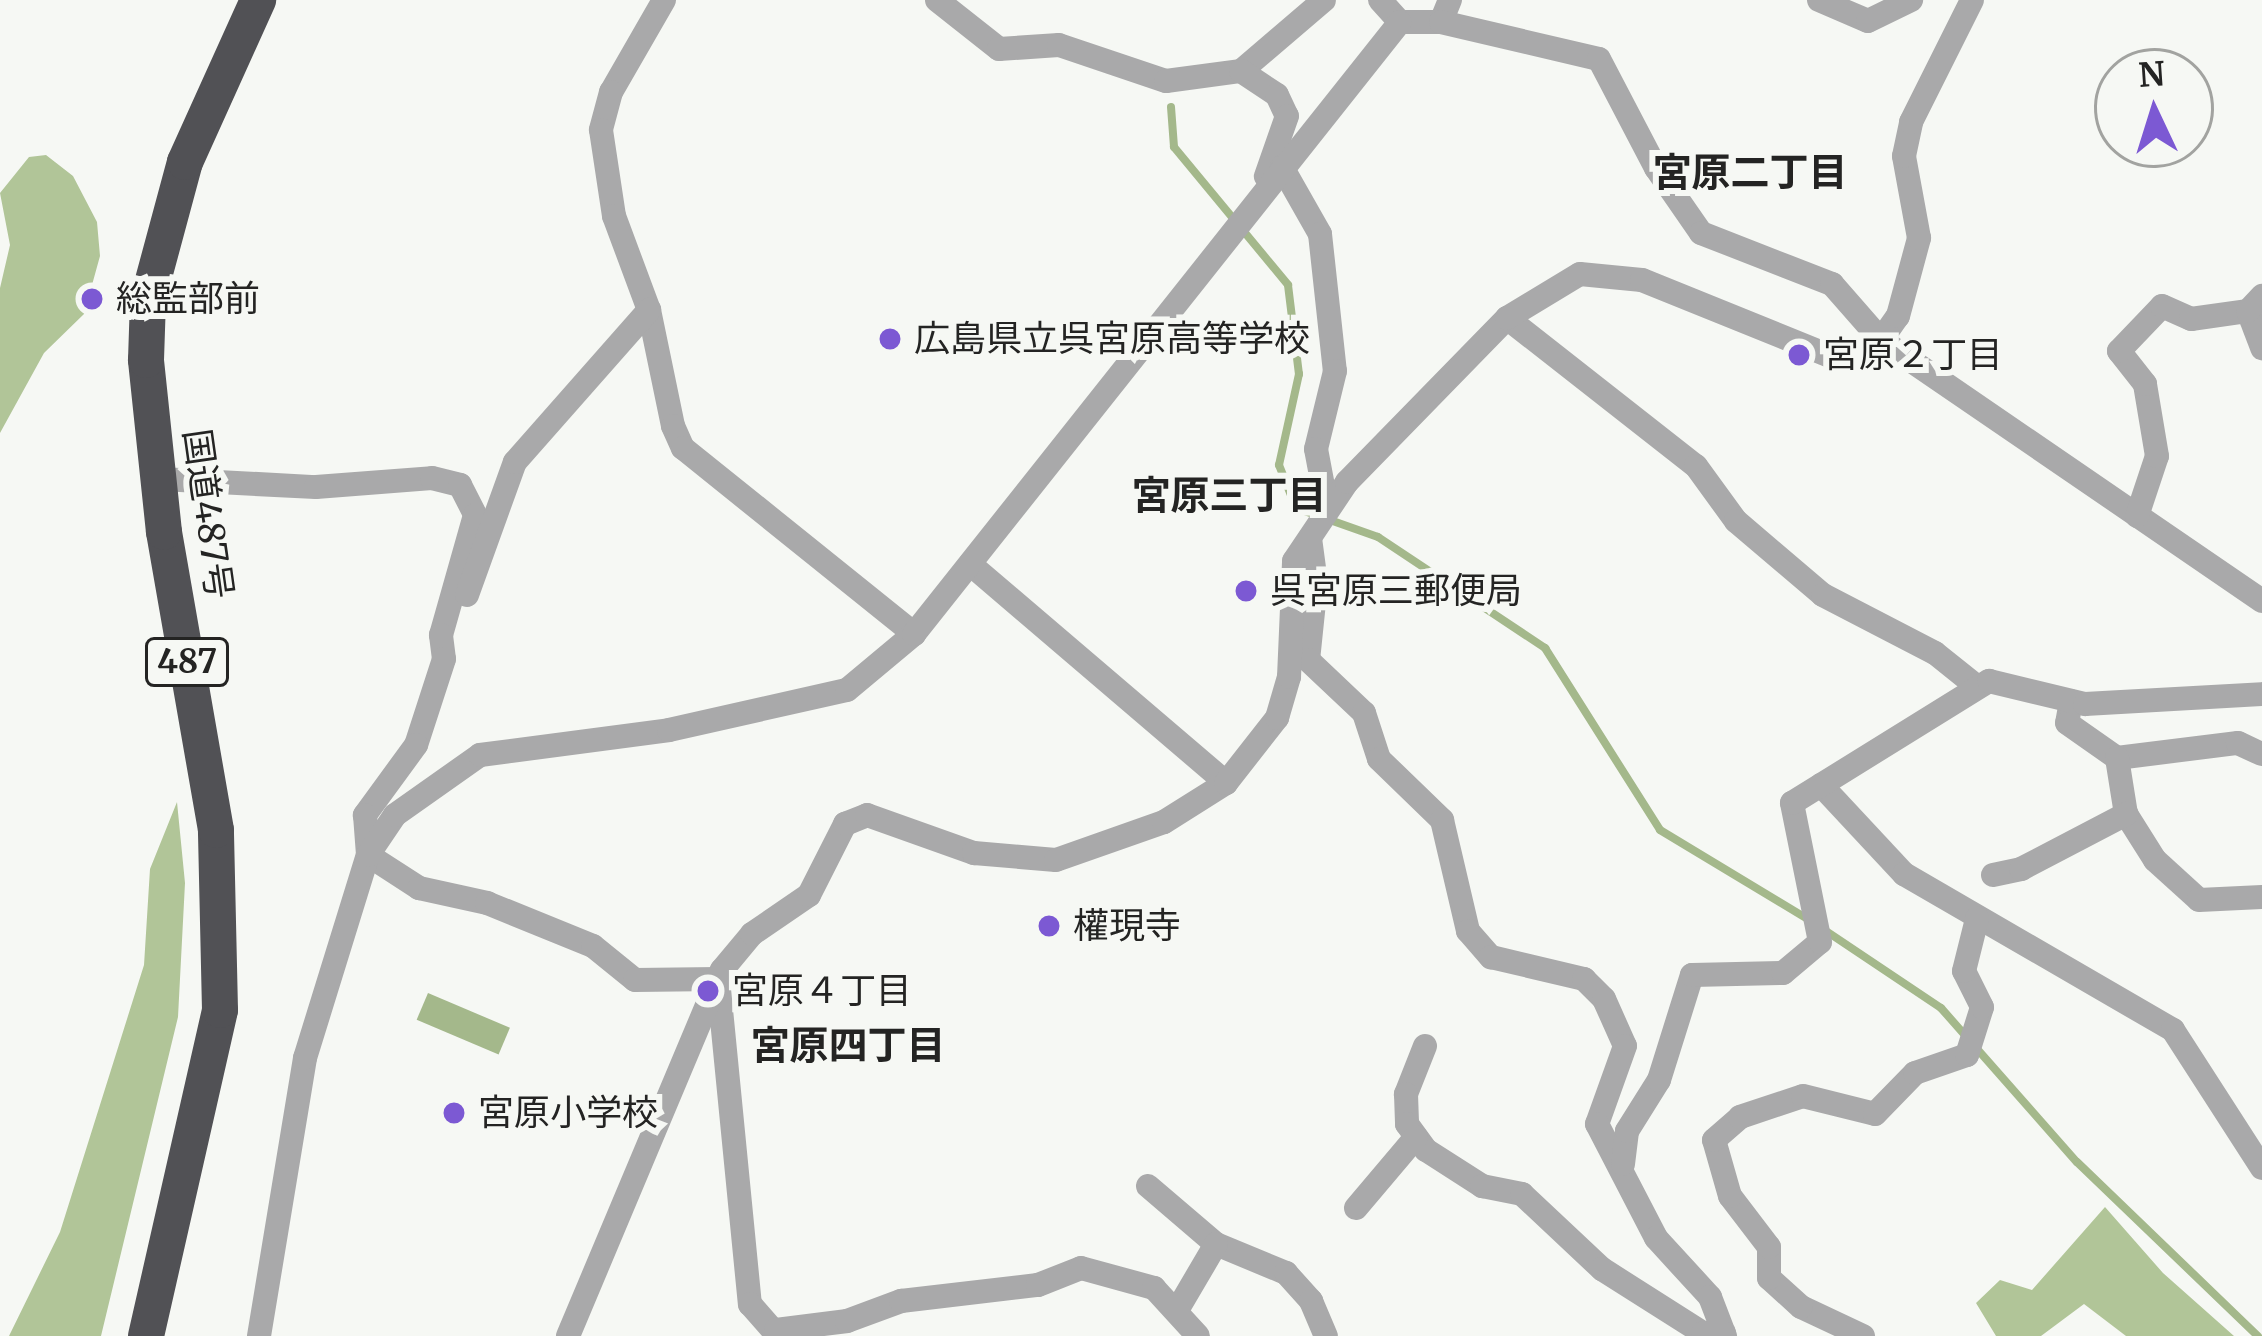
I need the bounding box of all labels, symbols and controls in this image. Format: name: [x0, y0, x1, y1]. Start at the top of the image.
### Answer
north arrow: [2094, 48, 2214, 168]
text: N: [2137, 53, 2166, 96]
district label: 宮原二丁目: [1653, 150, 1847, 196]
place label: 総監部前: [116, 277, 260, 321]
marker: 総監部前: [79, 286, 105, 312]
place label: 広島県立呉宮原高等学校: [914, 317, 1310, 361]
marker: 広島県立呉宮原高等学校: [877, 326, 903, 352]
place label: 宮原２丁目: [1823, 333, 2003, 377]
marker: 宮原２丁目: [1786, 342, 1812, 368]
street label: 国道487号: [175, 426, 241, 602]
district label: 宮原三丁目: [1132, 473, 1326, 519]
place label: 呉宮原三郵便局: [1270, 569, 1522, 613]
marker: 呉宮原三郵便局: [1233, 578, 1259, 604]
road number: 487: [142, 635, 232, 689]
place label: 權現寺: [1073, 904, 1181, 948]
marker: 權現寺: [1036, 913, 1062, 939]
place label: 宮原４丁目: [732, 969, 912, 1013]
marker: 宮原４丁目: [695, 978, 721, 1004]
district label: 宮原四丁目: [751, 1023, 945, 1069]
place label: 宮原小学校: [478, 1091, 658, 1135]
marker: 宮原小学校: [441, 1100, 467, 1126]

